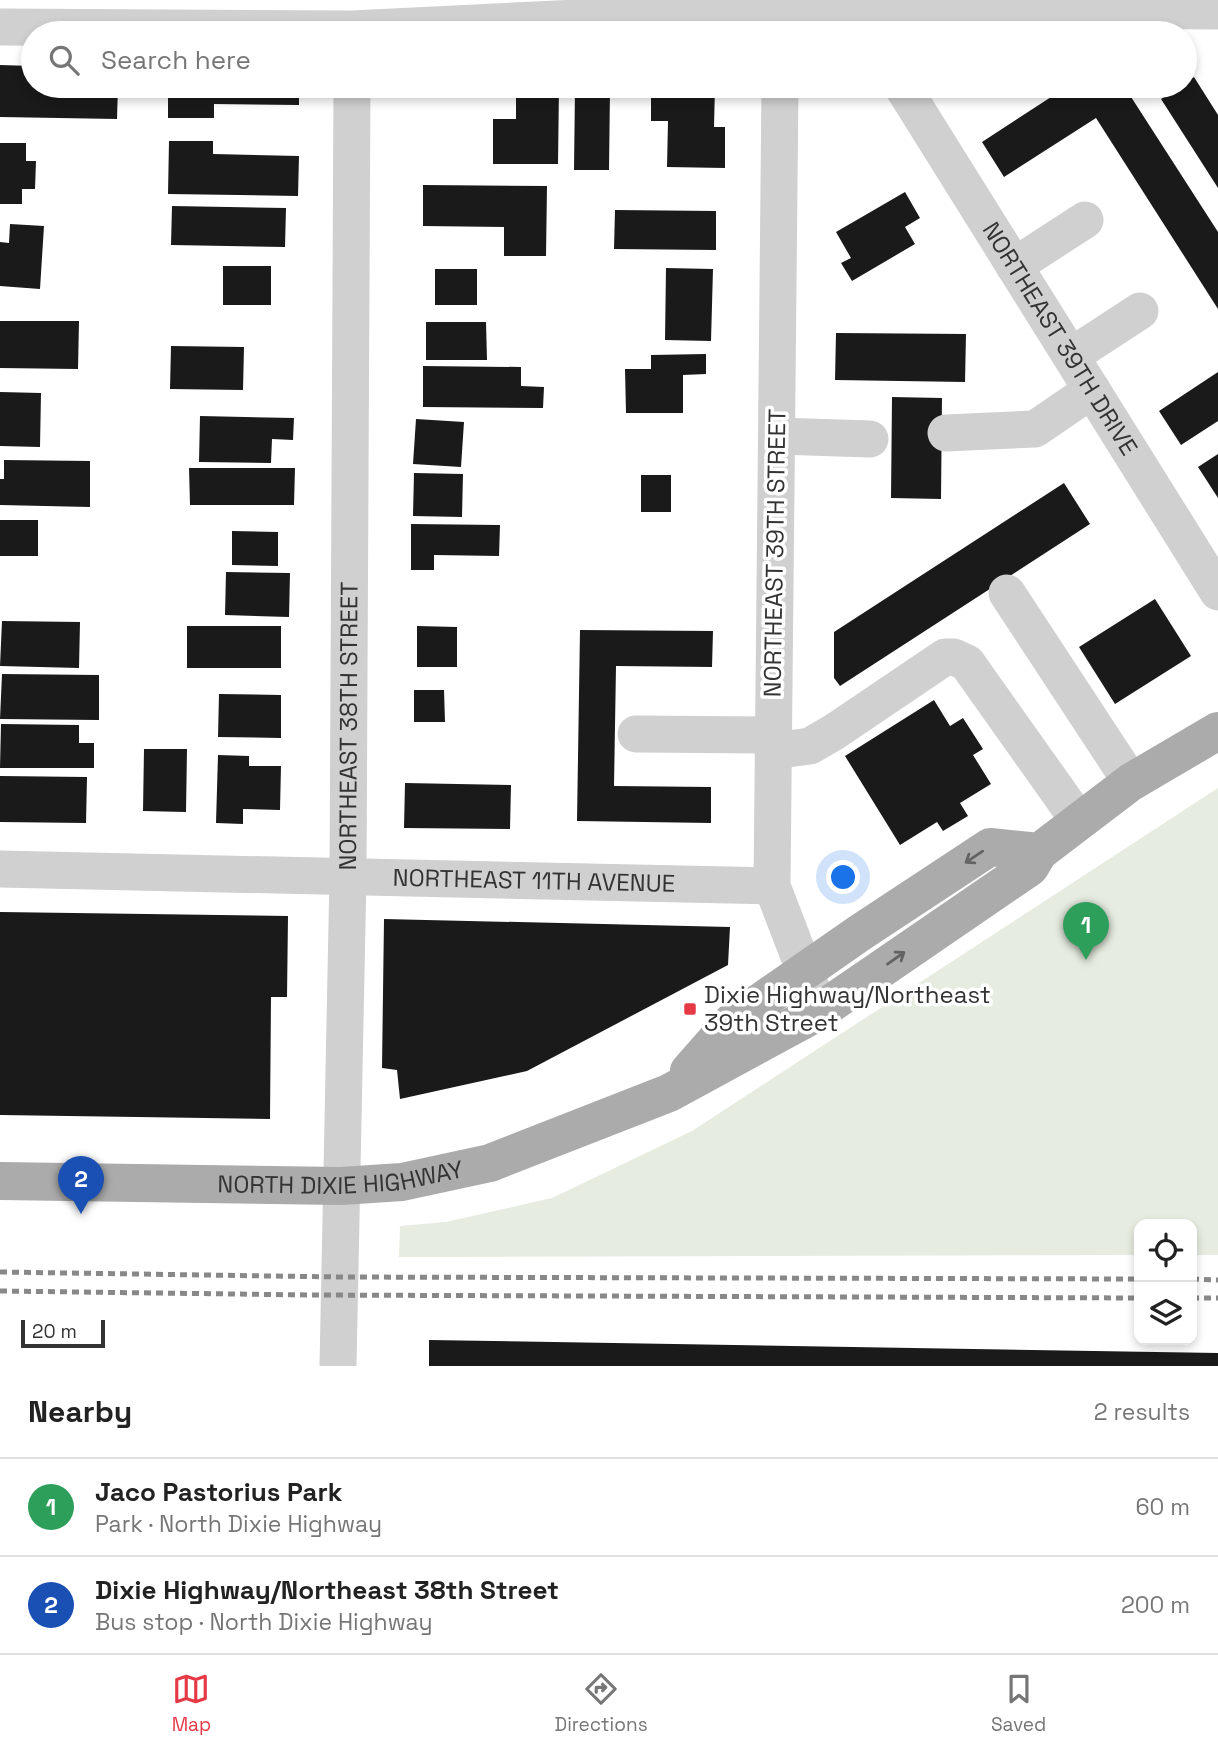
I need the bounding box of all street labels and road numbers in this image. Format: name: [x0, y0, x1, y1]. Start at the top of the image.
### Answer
street label: NORTHEAST 39TH DRIVE: [976, 216, 1145, 461]
street label: NORTHEAST 39TH STREET: [756, 408, 793, 698]
street label: NORTHEAST 38TH STREET: [332, 582, 364, 871]
street label: NORTHEAST 11TH AVENUE: [392, 862, 675, 899]
street label: NORTH DIXIE HIGHWAY: [217, 1153, 466, 1201]

